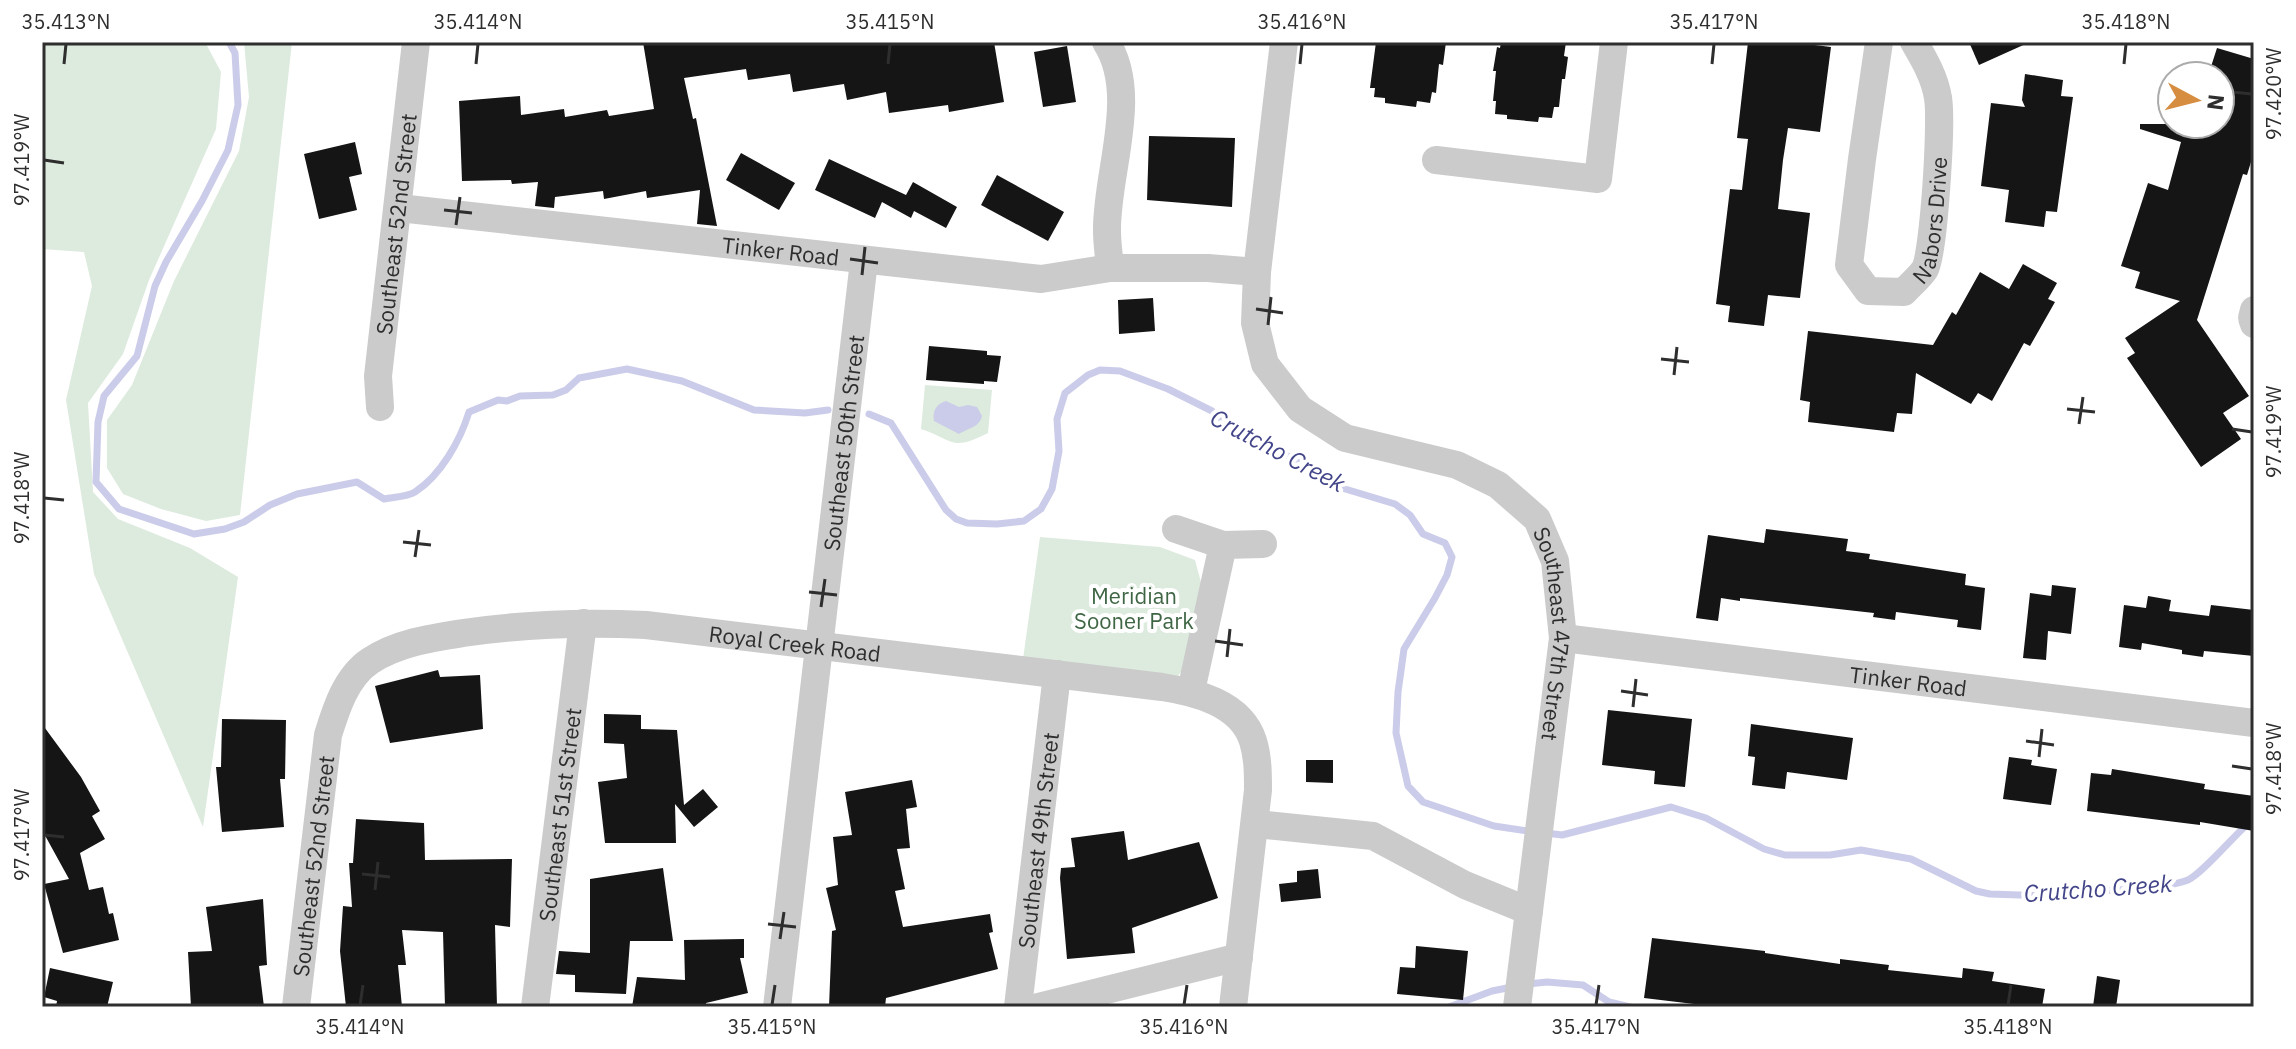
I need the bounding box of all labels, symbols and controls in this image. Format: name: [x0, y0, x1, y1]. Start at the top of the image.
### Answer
text: 35.413°N: [22, 8, 110, 35]
text: 35.414°N: [434, 8, 522, 35]
text: 35.415°N: [846, 8, 934, 35]
text: 35.416°N: [1258, 8, 1346, 35]
text: 35.417°N: [1670, 8, 1758, 35]
text: 35.418°N: [2082, 8, 2170, 35]
text: 97.420°W: [2260, 48, 2287, 140]
north arrow: [2156, 60, 2236, 140]
text: N: [2201, 93, 2232, 112]
street label: Southeast 52nd Street: [368, 112, 422, 336]
text: 97.419°W: [8, 114, 35, 206]
street label: Nabors Drive: [1905, 156, 1953, 289]
street label: Tinker Road: [721, 229, 841, 271]
street label: Southeast 50th Street: [816, 333, 870, 552]
text: 97.419°W: [2260, 386, 2287, 478]
water label: Crutcho Creek: [1205, 401, 1352, 499]
text: 97.418°W: [8, 452, 35, 544]
street label: Southeast 47th Street: [1527, 522, 1578, 743]
park label: Meridian Sooner Park: [1074, 581, 1194, 635]
street label: Royal Creek Road: [707, 618, 882, 668]
street label: Tinker Road: [1848, 659, 1969, 702]
street label: Southeast 51st Street: [531, 706, 587, 923]
text: 97.418°W: [2260, 723, 2287, 815]
street label: Southeast 49th Street: [1010, 730, 1065, 950]
street label: Southeast 52nd Street: [285, 754, 340, 978]
text: 97.417°W: [8, 789, 35, 881]
water label: Crutcho Creek: [2023, 867, 2174, 909]
text: 35.414°N: [316, 1013, 404, 1040]
text: 35.415°N: [728, 1013, 816, 1040]
text: 35.416°N: [1140, 1013, 1228, 1040]
text: 35.417°N: [1552, 1013, 1640, 1040]
text: 35.418°N: [1964, 1013, 2052, 1040]

